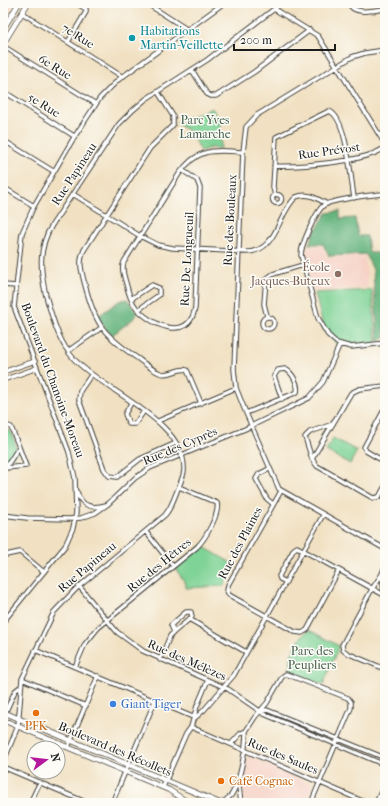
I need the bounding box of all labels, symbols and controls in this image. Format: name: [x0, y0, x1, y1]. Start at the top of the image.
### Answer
street label: 7e Rue: [59, 21, 97, 51]
place label: Habitations Martin-Veillette: [140, 24, 223, 52]
scale bar: [234, 26, 335, 52]
marker: Habitations Martin-Veillette: [127, 33, 137, 43]
text: 200 m: [240, 33, 272, 47]
street label: 6e Rue: [36, 51, 74, 83]
street label: 5e Rue: [25, 90, 63, 120]
park label: Parc Yves Lamarche: [179, 113, 231, 141]
street label: Rue Papineau: [49, 140, 99, 208]
street label: Rue Prévost: [297, 140, 362, 162]
street label: Rue des Bouleaux: [221, 173, 239, 266]
street label: Rue De Longueuil: [178, 211, 197, 307]
place label: École Jacques-Buteux: [250, 259, 331, 288]
marker: École Jacques-Buteux: [333, 269, 343, 279]
street label: Boulevard du Chanoine-Moreau: [18, 301, 88, 460]
street label: Rue des Cyprès: [141, 424, 220, 468]
street label: Rue des Plaines: [215, 504, 265, 582]
street label: Rue des Hêtres: [124, 535, 194, 595]
street label: Rue Papineau: [55, 538, 119, 595]
street label: Rue des Mélèzes: [145, 636, 229, 684]
park label: Parc des Peupliers: [288, 644, 337, 672]
place label: Giant Tiger: [121, 697, 182, 711]
marker: Giant Tiger: [108, 699, 118, 709]
marker: PFK: [31, 708, 41, 718]
place label: PFK: [25, 719, 48, 733]
street label: Boulevard des Récollets: [56, 719, 174, 779]
street label: Rue des Saules: [246, 735, 321, 777]
north arrow: [26, 740, 66, 780]
text: N: [48, 752, 63, 764]
place label: Café Cognac: [229, 774, 293, 788]
marker: Café Cognac: [216, 776, 226, 786]

